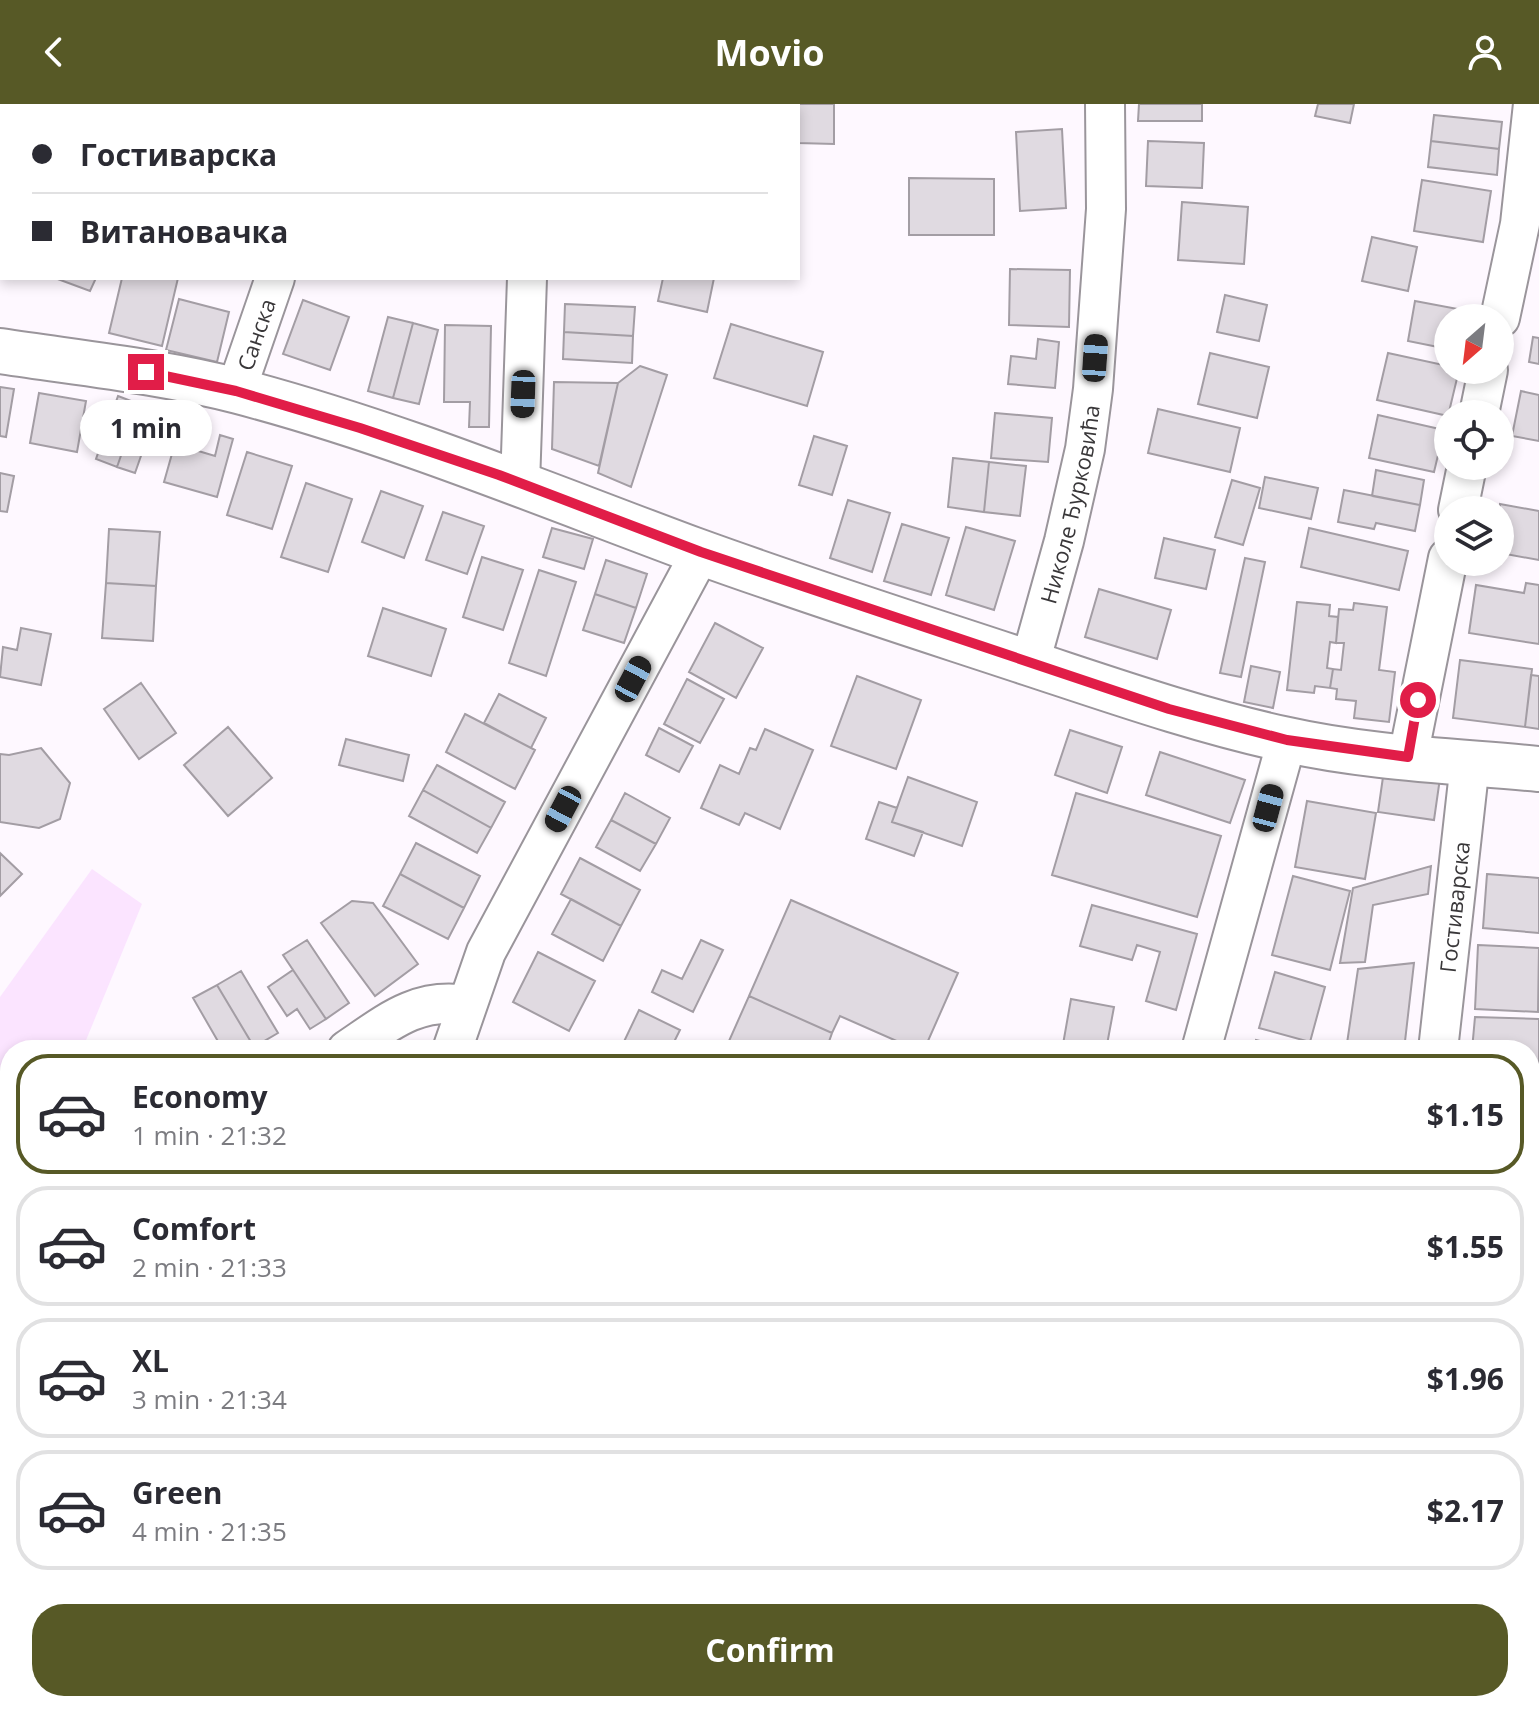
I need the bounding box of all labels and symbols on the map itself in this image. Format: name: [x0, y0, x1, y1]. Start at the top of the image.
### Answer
street label: Санска: [229, 294, 282, 374]
north arrow: [1434, 304, 1514, 384]
car: [1081, 333, 1109, 383]
route end: [128, 354, 164, 390]
car: [510, 370, 536, 418]
callout: 1 min: [80, 400, 212, 456]
street label: Николе Ђурковића: [1032, 403, 1106, 607]
car: [611, 652, 655, 706]
route start: [1400, 682, 1436, 718]
car: [541, 782, 585, 836]
car: [1250, 782, 1286, 834]
street label: Гостиварска: [1432, 840, 1476, 974]

